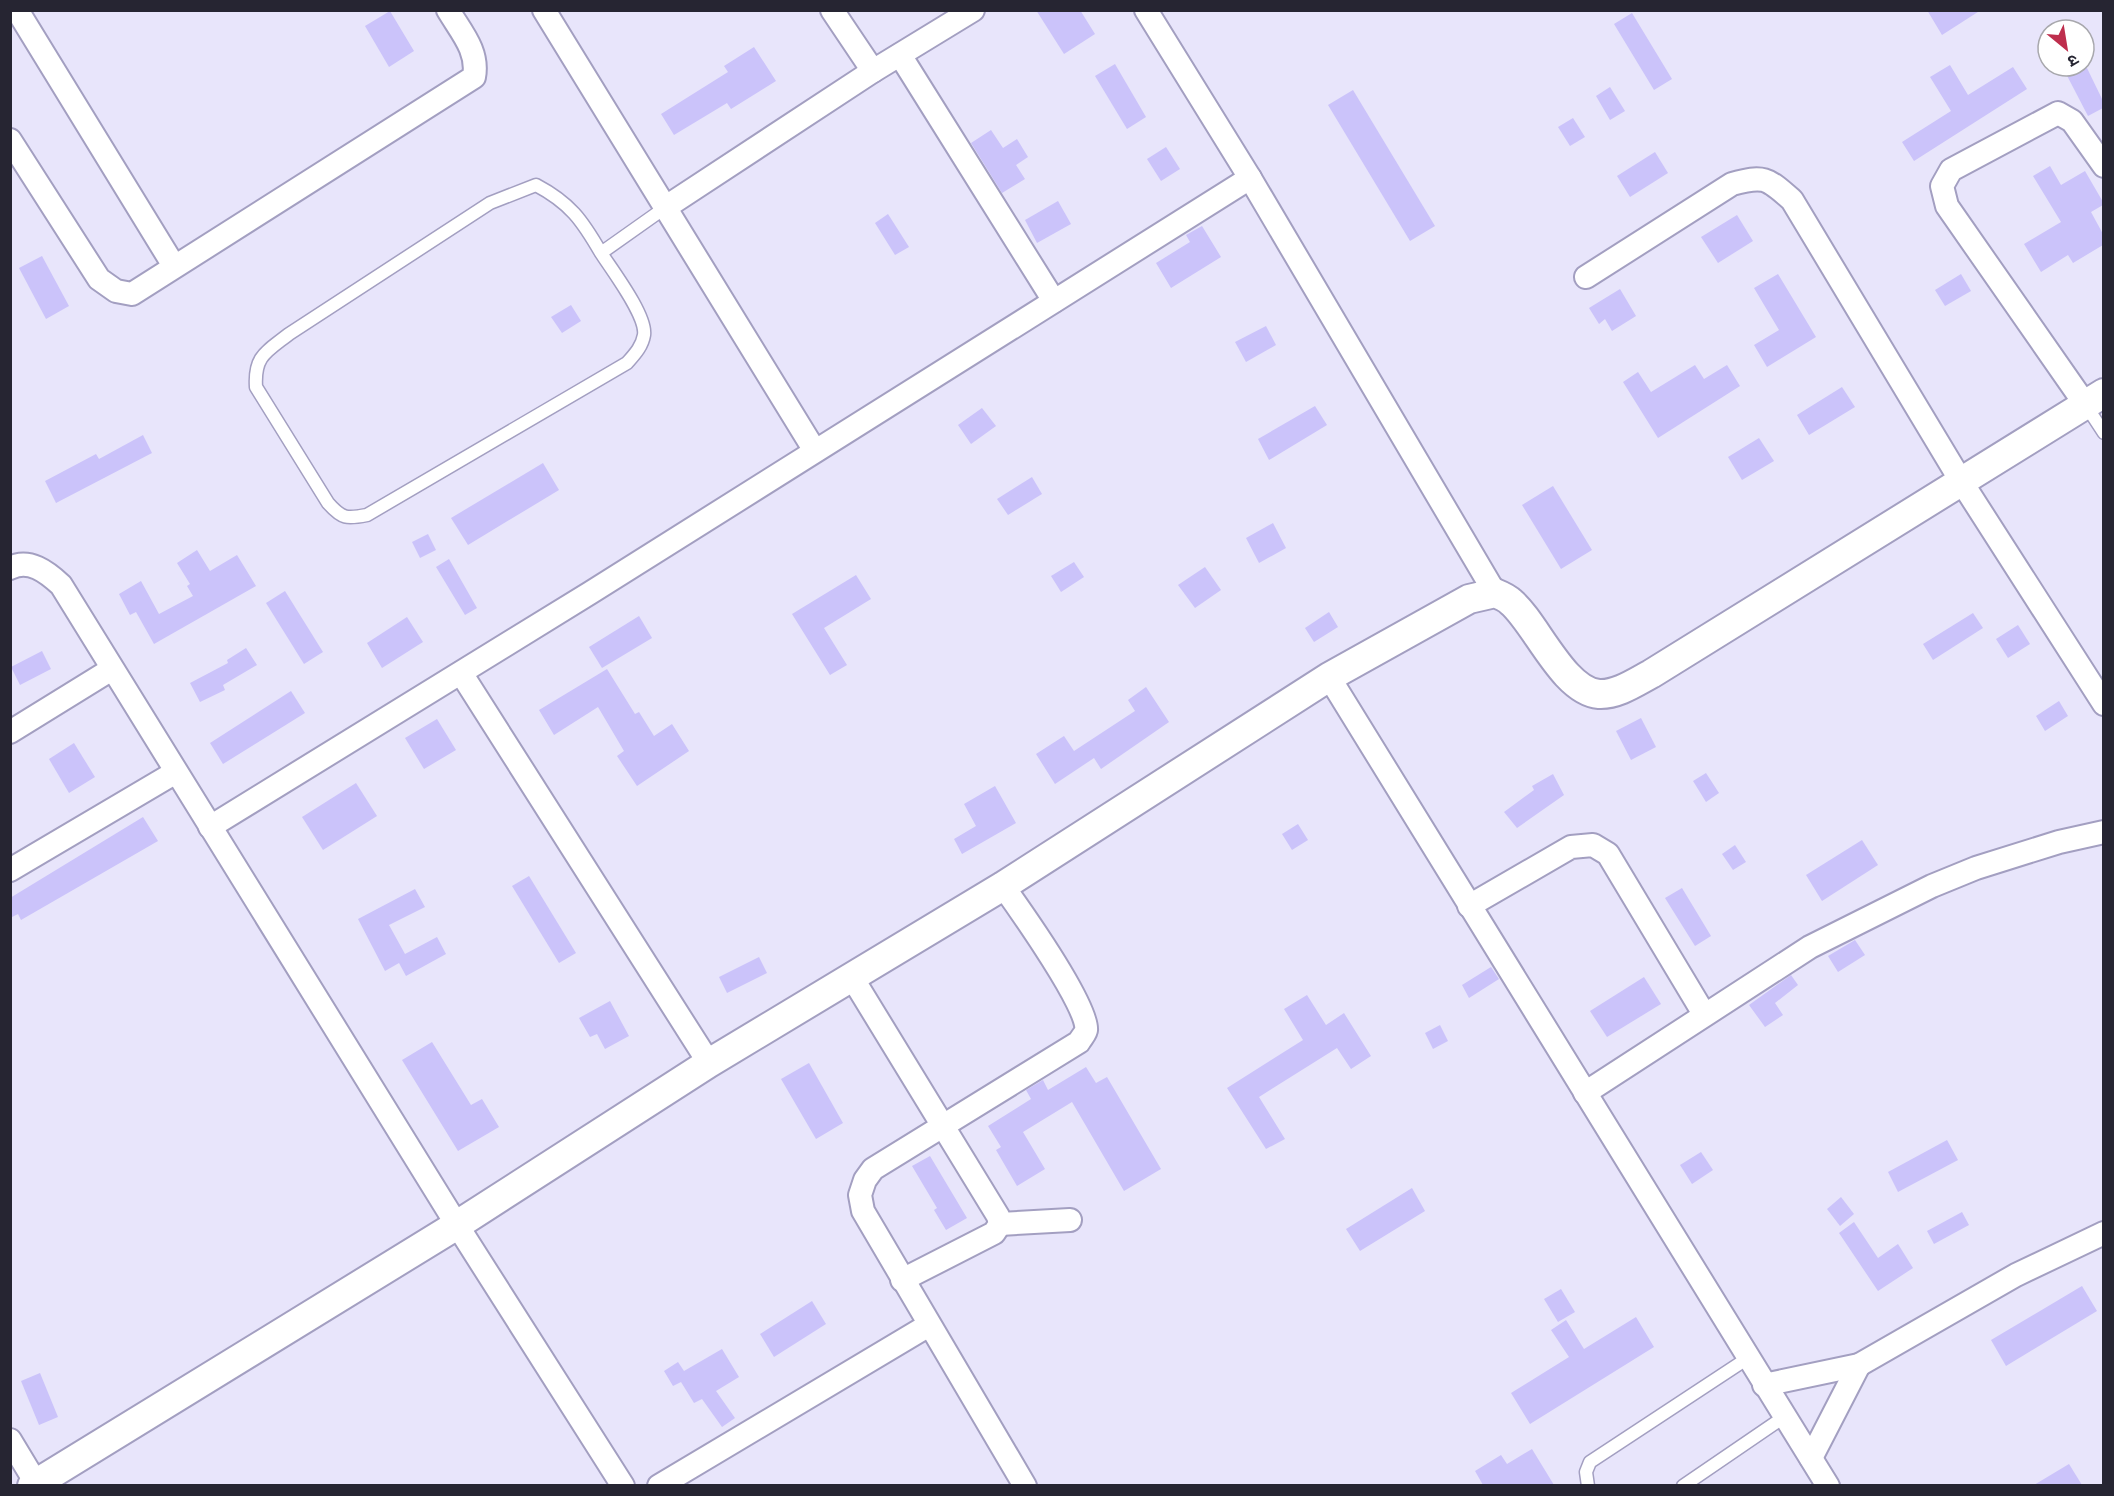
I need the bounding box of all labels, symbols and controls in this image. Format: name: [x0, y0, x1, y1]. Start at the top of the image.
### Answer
north arrow: [2036, 18, 2096, 78]
text: उ: [2064, 50, 2082, 71]

